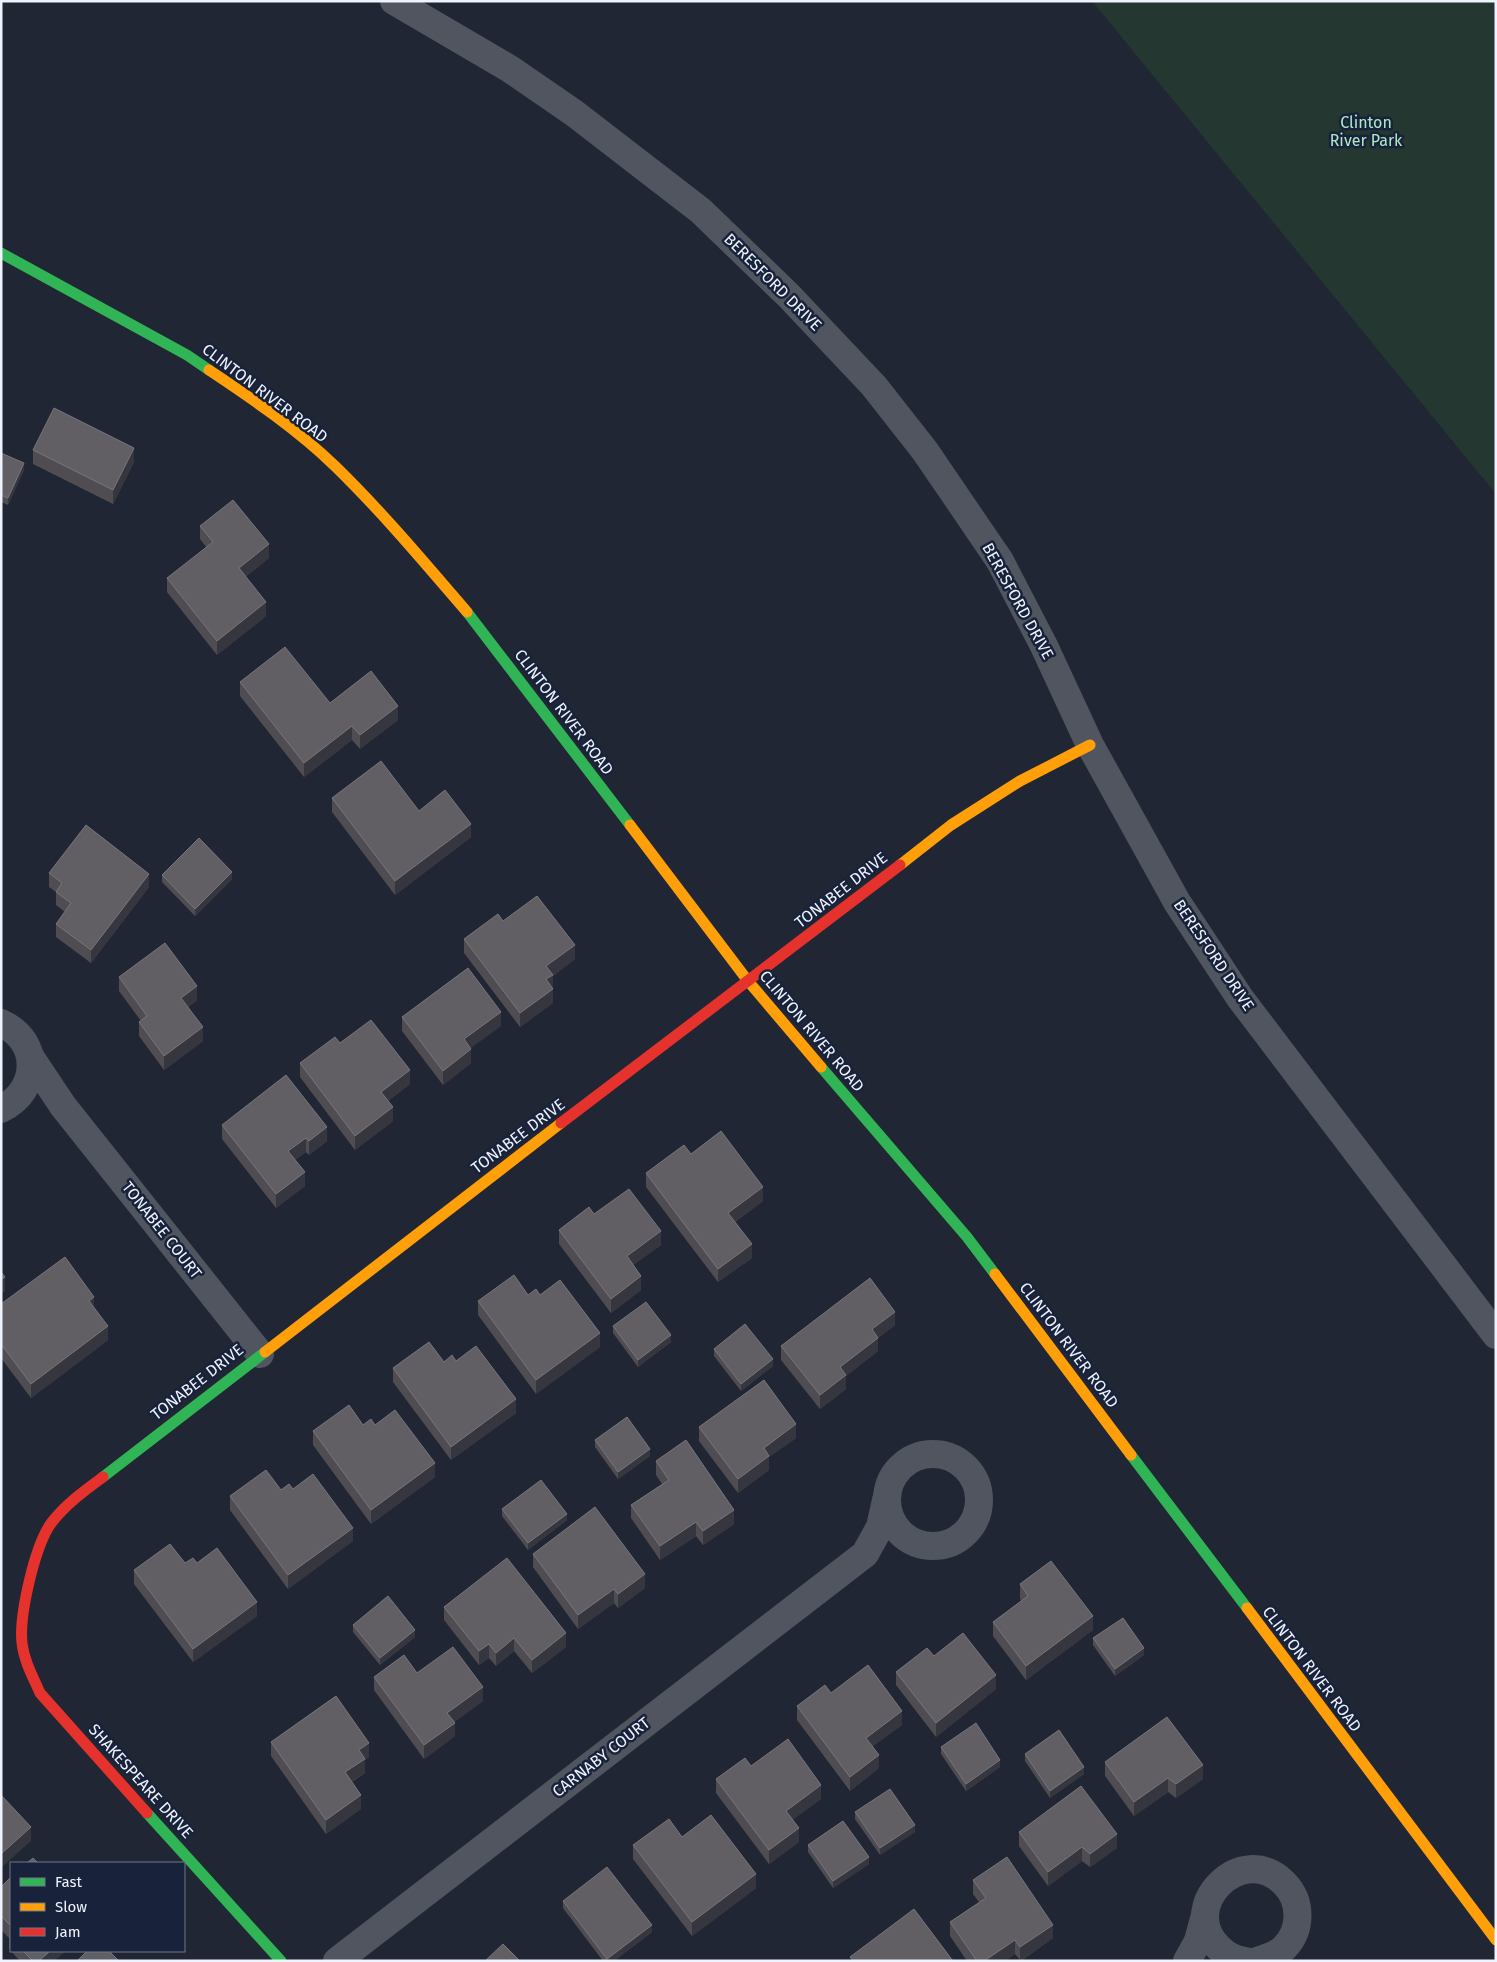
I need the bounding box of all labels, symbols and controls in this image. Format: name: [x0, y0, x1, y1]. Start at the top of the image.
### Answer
park label: Clinton River Park: [1330, 113, 1403, 150]
street label: BERESFORD DRIVE: [720, 229, 826, 335]
street label: CLINTON RIVER ROAD: [198, 340, 332, 446]
street label: BERESFORD DRIVE: [978, 539, 1058, 663]
street label: CLINTON RIVER ROAD: [511, 645, 617, 779]
street label: TONABEE DRIVE: [791, 848, 891, 932]
street label: BERESFORD DRIVE: [1170, 896, 1258, 1014]
street label: CLINTON RIVER ROAD: [756, 967, 868, 1095]
street label: TONABEE DRIVE: [468, 1095, 568, 1177]
street label: TONABEE COURT: [118, 1178, 206, 1283]
street label: CLINTON RIVER ROAD: [1016, 1278, 1122, 1412]
street label: TONABEE DRIVE: [147, 1340, 247, 1424]
street label: CLINTON RIVER ROAD: [1259, 1602, 1365, 1736]
street label: CARNABY COURT: [549, 1713, 654, 1801]
street label: SHAKESPEARE DRIVE: [85, 1720, 197, 1842]
legend: [10, 1862, 185, 1952]
text: Fast: [55, 1873, 82, 1891]
text: Slow: [55, 1898, 87, 1916]
text: Jam: [55, 1923, 81, 1941]

